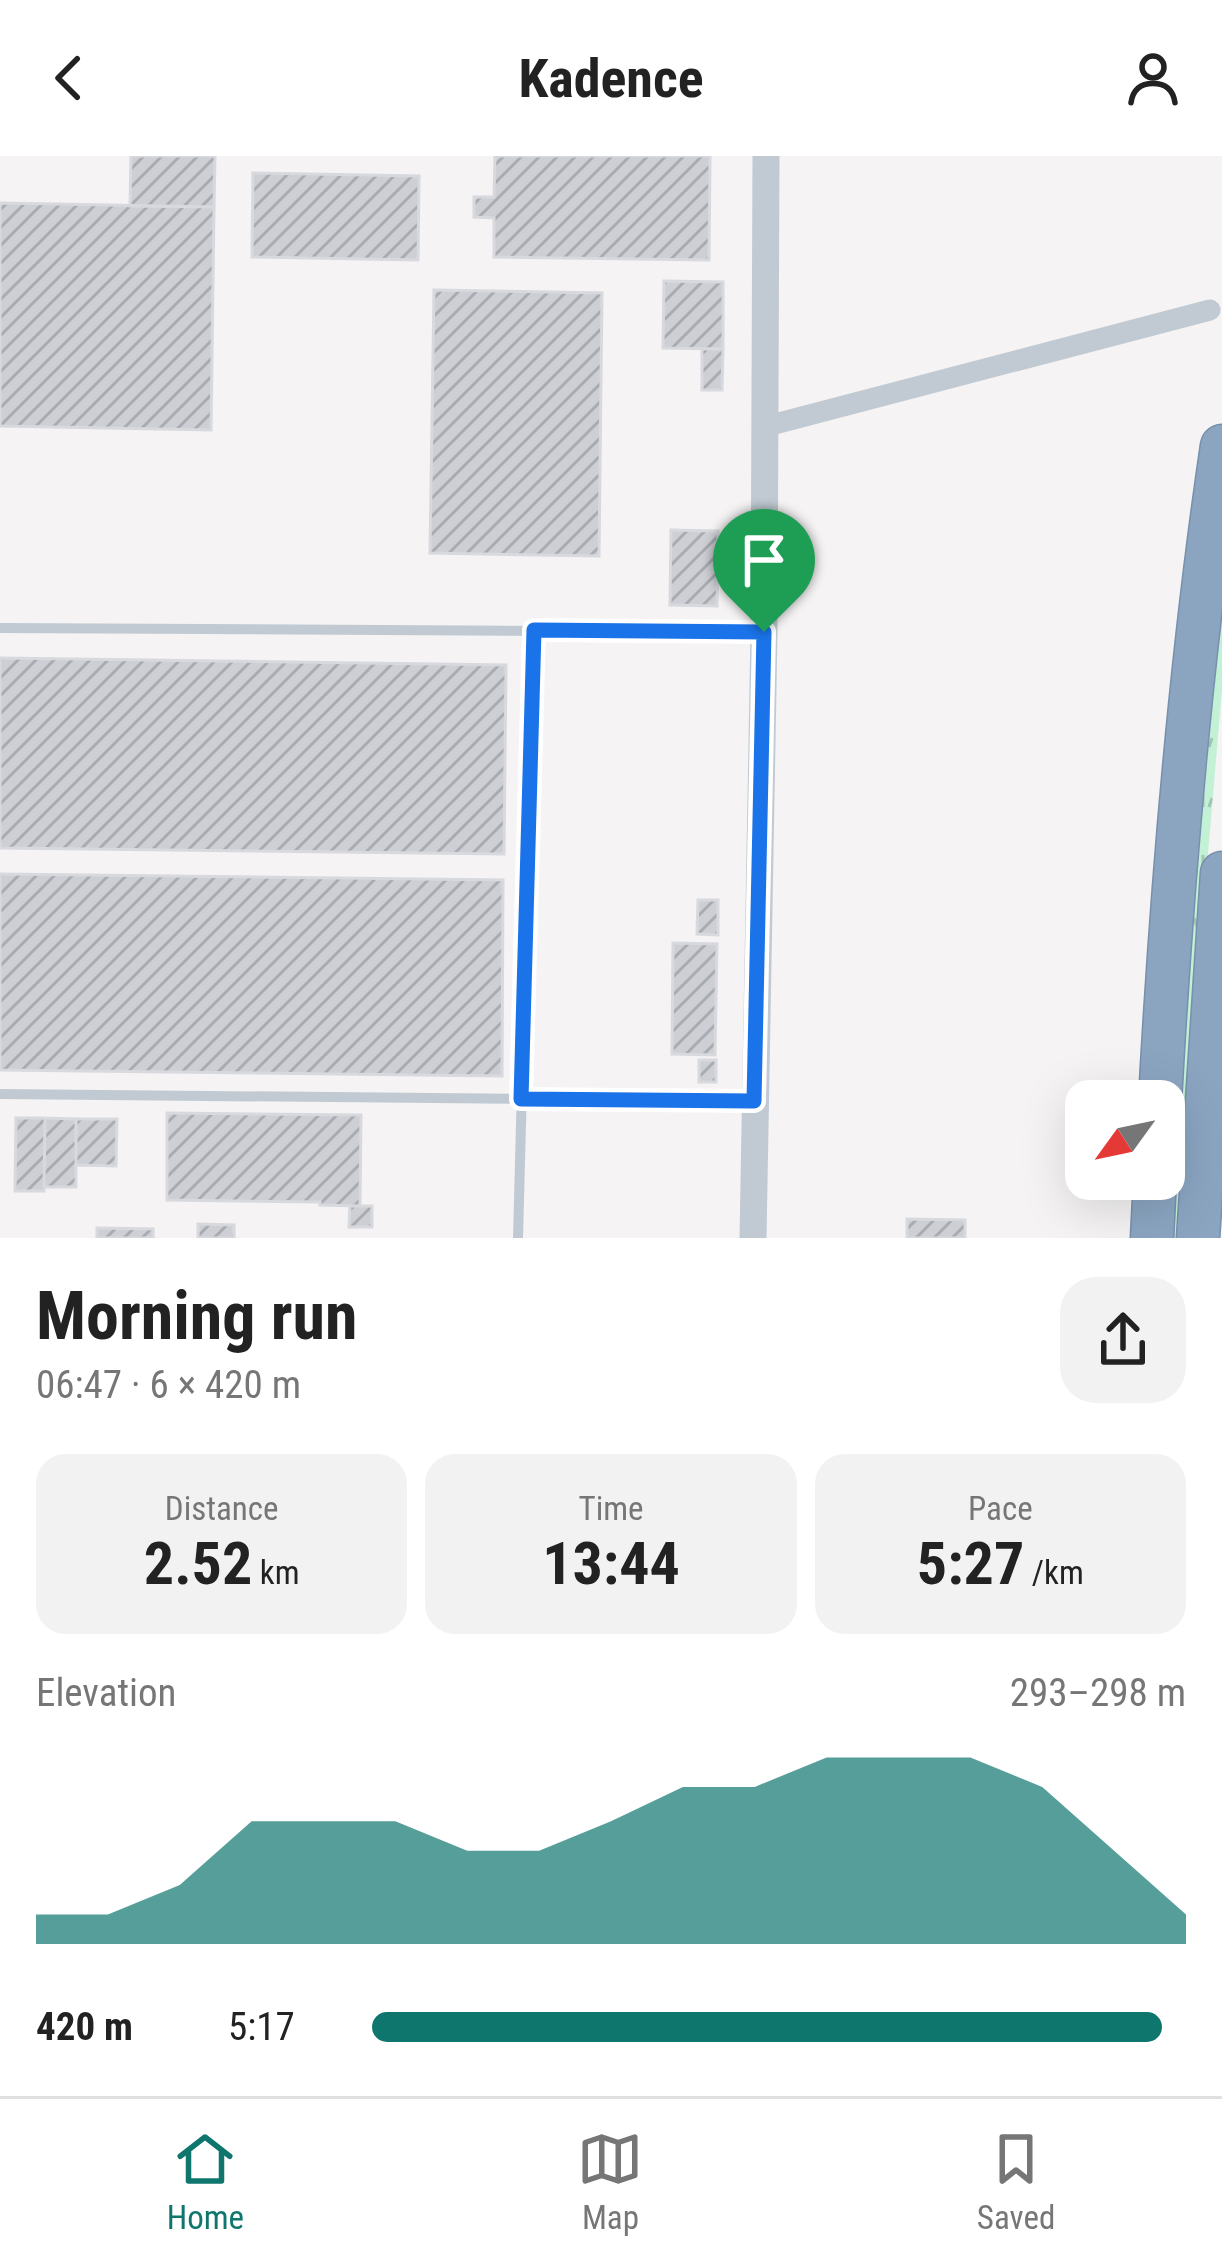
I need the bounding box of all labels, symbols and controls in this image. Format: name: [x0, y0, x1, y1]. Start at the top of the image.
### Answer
icon: back: [36, 45, 102, 111]
icon: person: [1120, 45, 1186, 111]
text: Kadence: [518, 47, 704, 110]
pin: [713, 509, 815, 632]
icon: arrive: [731, 527, 797, 593]
north arrow: [1065, 1080, 1185, 1200]
map controls: [1065, 1080, 1185, 1200]
button: share: [1060, 1277, 1186, 1403]
text: Morning run: [36, 1278, 358, 1355]
text: 06:47 · 6 × 420 m: [36, 1362, 301, 1408]
text: Distance: [165, 1489, 279, 1528]
text: Time: [578, 1489, 644, 1528]
text: Pace: [968, 1489, 1033, 1528]
text: 2.52: [144, 1528, 252, 1599]
text: 13:44: [542, 1528, 680, 1599]
text: 5:27: [917, 1528, 1024, 1599]
text: km: [252, 1553, 300, 1592]
text: /km: [1024, 1553, 1084, 1592]
text: Elevation: [36, 1670, 176, 1716]
text: 293–298 m: [1010, 1670, 1186, 1716]
text: 420 m: [36, 2004, 133, 2050]
text: 5:17: [228, 2004, 295, 2050]
tab: Home: [167, 2126, 244, 2237]
tab: Map: [577, 2126, 643, 2237]
tab: Saved: [977, 2126, 1055, 2237]

